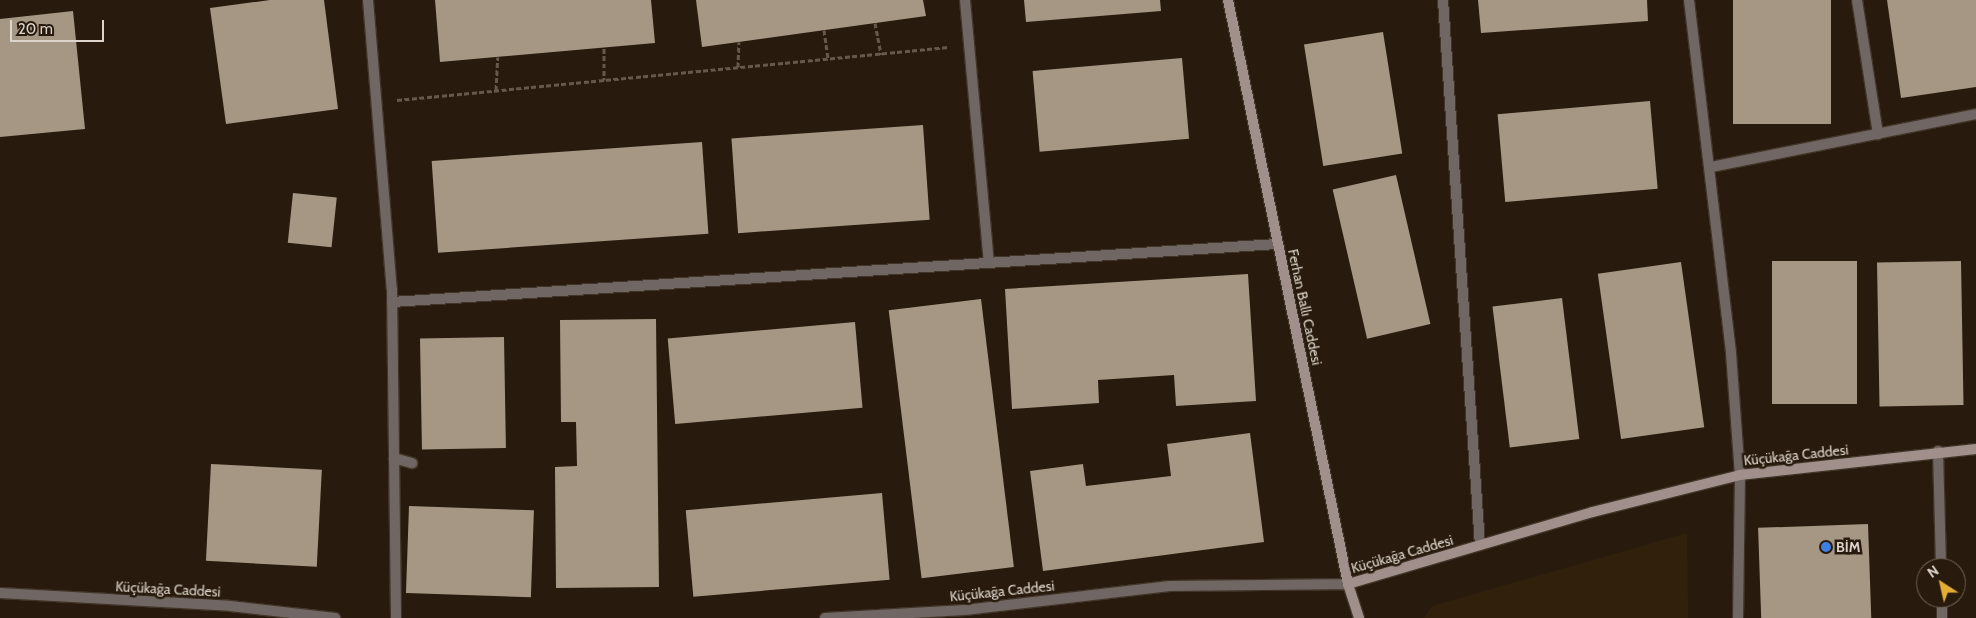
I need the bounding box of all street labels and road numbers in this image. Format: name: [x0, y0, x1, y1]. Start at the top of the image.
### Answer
street label: Ferhan Ballı Caddesi: [1284, 247, 1326, 367]
street label: Küçükağa Caddesi: [1743, 441, 1849, 469]
street label: Küçükağa Caddesi: [1349, 531, 1455, 577]
street label: Küçükağa Caddesi: [949, 577, 1055, 605]
street label: Küçükağa Caddesi: [115, 578, 221, 600]

